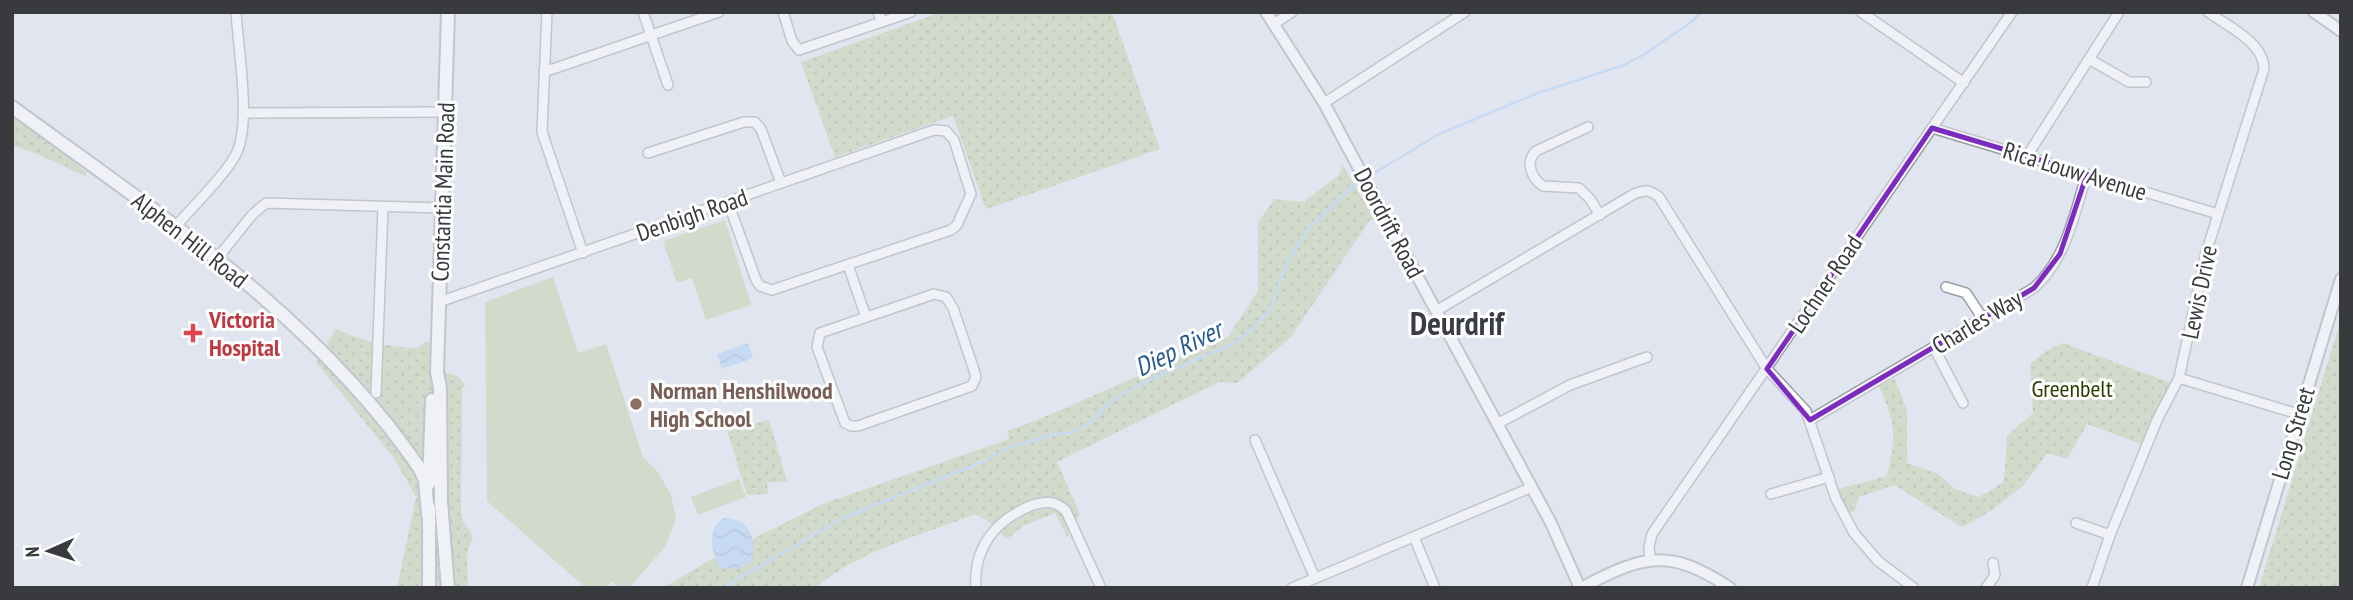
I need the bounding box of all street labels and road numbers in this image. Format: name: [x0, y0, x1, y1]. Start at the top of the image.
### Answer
street label: Constantia Main Road: [424, 102, 462, 282]
street label: Rica Louw Avenue: [1999, 134, 2151, 208]
street label: Doordrift Road: [1347, 162, 1431, 284]
street label: Denbigh Road: [632, 182, 752, 248]
street label: Alphen Hill Road: [126, 185, 254, 295]
street label: Lochner Road: [1781, 229, 1869, 339]
street label: Lewis Drive: [2174, 242, 2224, 342]
street label: Charles Way: [1926, 283, 2028, 361]
street label: Long Street: [2264, 383, 2322, 483]

